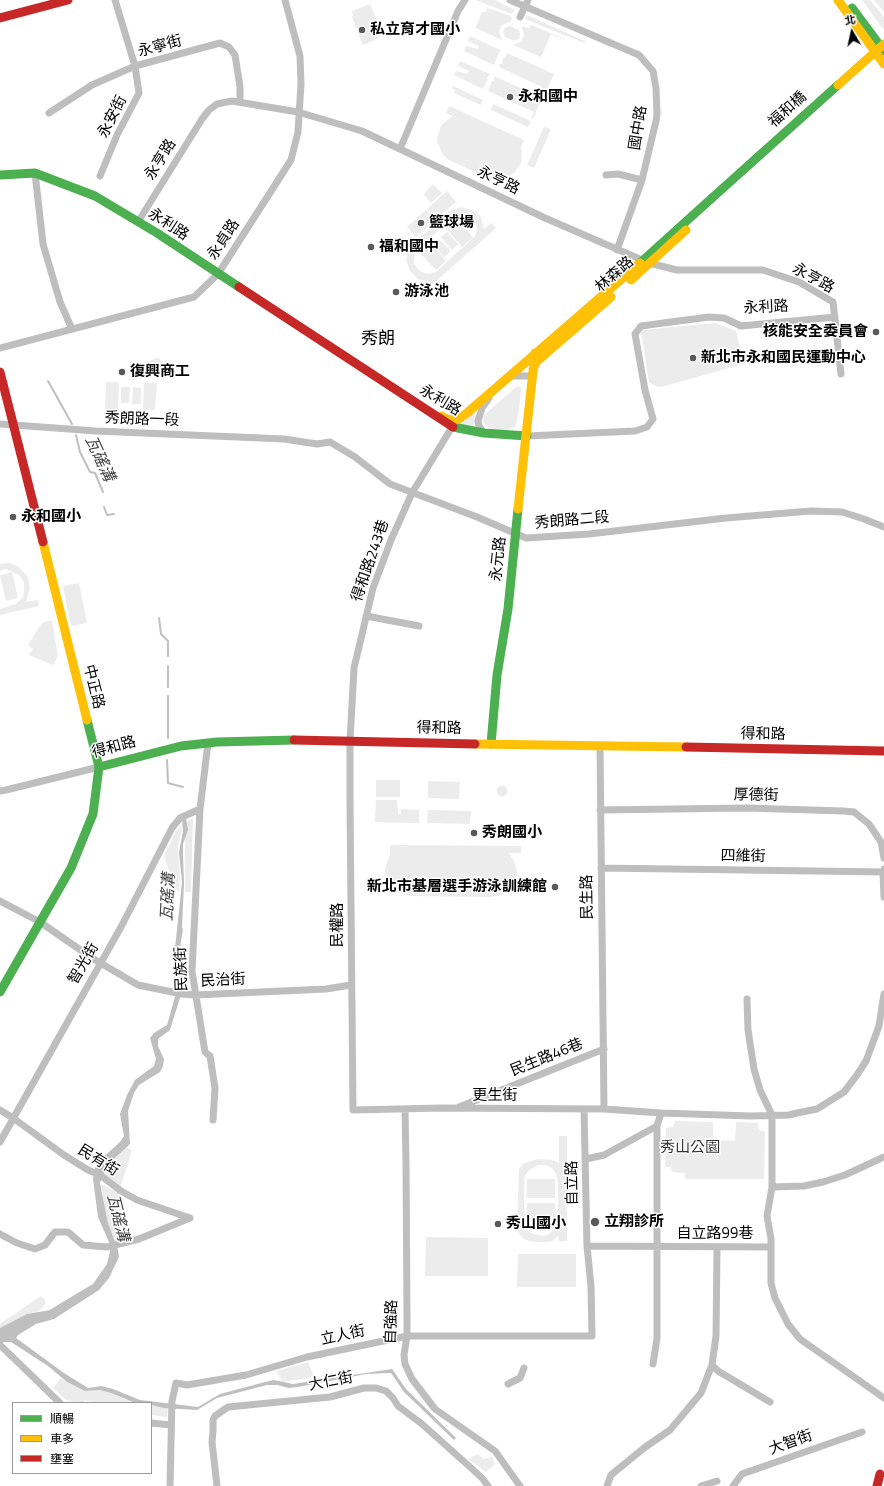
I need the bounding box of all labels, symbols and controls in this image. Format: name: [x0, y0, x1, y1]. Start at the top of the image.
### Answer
text: 北: [843, 11, 857, 29]
north arrow: [832, 12, 872, 52]
place label: 私立育才國小: [370, 21, 460, 39]
marker: 私立育才國小: [357, 25, 367, 35]
street label: 永寧街: [136, 32, 184, 62]
place label: 永和國中: [518, 88, 578, 106]
street label: 福和橋: [765, 88, 811, 132]
marker: 永和國中: [505, 92, 515, 102]
street label: 永安街: [95, 93, 131, 141]
street label: 國中路: [627, 104, 651, 152]
street label: 永亨路: [141, 136, 181, 184]
street label: 永亨路: [474, 163, 522, 199]
street label: 永利路: [144, 205, 192, 245]
place label: 籃球場: [429, 214, 474, 232]
street label: 永貞路: [204, 216, 244, 264]
marker: 籃球場: [416, 218, 426, 228]
place label: 福和國中: [379, 238, 439, 256]
marker: 福和國中: [366, 242, 376, 252]
street label: 林森路: [592, 253, 638, 297]
street label: 永亨路: [789, 260, 837, 298]
place label: 游泳池: [404, 283, 449, 301]
marker: 游泳池: [391, 287, 401, 297]
street label: 永利路: [743, 298, 789, 318]
place label: 核能安全委員會: [763, 323, 868, 341]
marker: 核能安全委員會: [871, 327, 881, 337]
district label: 秀朗: [361, 330, 395, 350]
place label: 新北市永和國民運動中心: [701, 349, 866, 367]
marker: 新北市永和國民運動中心: [688, 353, 698, 363]
place label: 復興商工: [130, 363, 190, 381]
marker: 復興商工: [117, 367, 127, 377]
street label: 永利路: [416, 382, 464, 420]
street label: 秀朗路一段: [104, 410, 180, 430]
water label: 瓦磘溝: [80, 433, 118, 485]
place label: 永和國小: [21, 508, 81, 526]
street label: 秀朗路二段: [534, 509, 610, 533]
marker: 永和國小: [8, 512, 18, 522]
street label: 得和路243巷: [349, 518, 393, 604]
street label: 永元路: [488, 536, 510, 582]
street label: 中正路: [79, 663, 107, 711]
street label: 得和路: [416, 720, 462, 738]
street label: 得和路: [740, 726, 786, 744]
street label: 得和路: [90, 733, 138, 763]
street label: 厚德街: [733, 787, 779, 805]
place label: 秀朗國小: [482, 824, 542, 842]
marker: 秀朗國小: [469, 828, 479, 838]
street label: 四維街: [720, 848, 766, 866]
water label: 瓦磘溝: [158, 873, 180, 921]
street label: 民生路: [579, 874, 597, 920]
place label: 新北市基層選手游泳訓練館: [367, 878, 547, 896]
marker: 新北市基層選手游泳訓練館: [550, 882, 560, 892]
street label: 民權路: [329, 903, 347, 947]
street label: 智光街: [65, 940, 103, 988]
street label: 民族街: [172, 946, 192, 992]
street label: 民治街: [200, 971, 246, 991]
street label: 民生路46巷: [508, 1035, 586, 1081]
street label: 更生街: [473, 1087, 517, 1105]
park label: 秀山公園: [660, 1139, 720, 1157]
street label: 民有街: [74, 1141, 122, 1181]
street label: 自立路: [564, 1160, 582, 1206]
water label: 瓦磘溝: [102, 1192, 132, 1244]
place label: 立翔診所: [604, 1213, 664, 1231]
place label: 秀山國小: [506, 1215, 566, 1233]
marker: 立翔診所: [589, 1216, 601, 1228]
marker: 秀山國小: [493, 1219, 503, 1229]
street label: 自立路99巷: [677, 1225, 753, 1243]
street label: 自強路: [382, 1299, 402, 1345]
street label: 立人街: [319, 1323, 367, 1349]
street label: 大仁街: [307, 1369, 355, 1395]
legend: [12, 1402, 152, 1474]
text: 順暢: [50, 1409, 74, 1428]
street label: 大智街: [767, 1427, 815, 1459]
text: 車多: [50, 1429, 74, 1448]
text: 壅塞: [50, 1449, 74, 1468]

